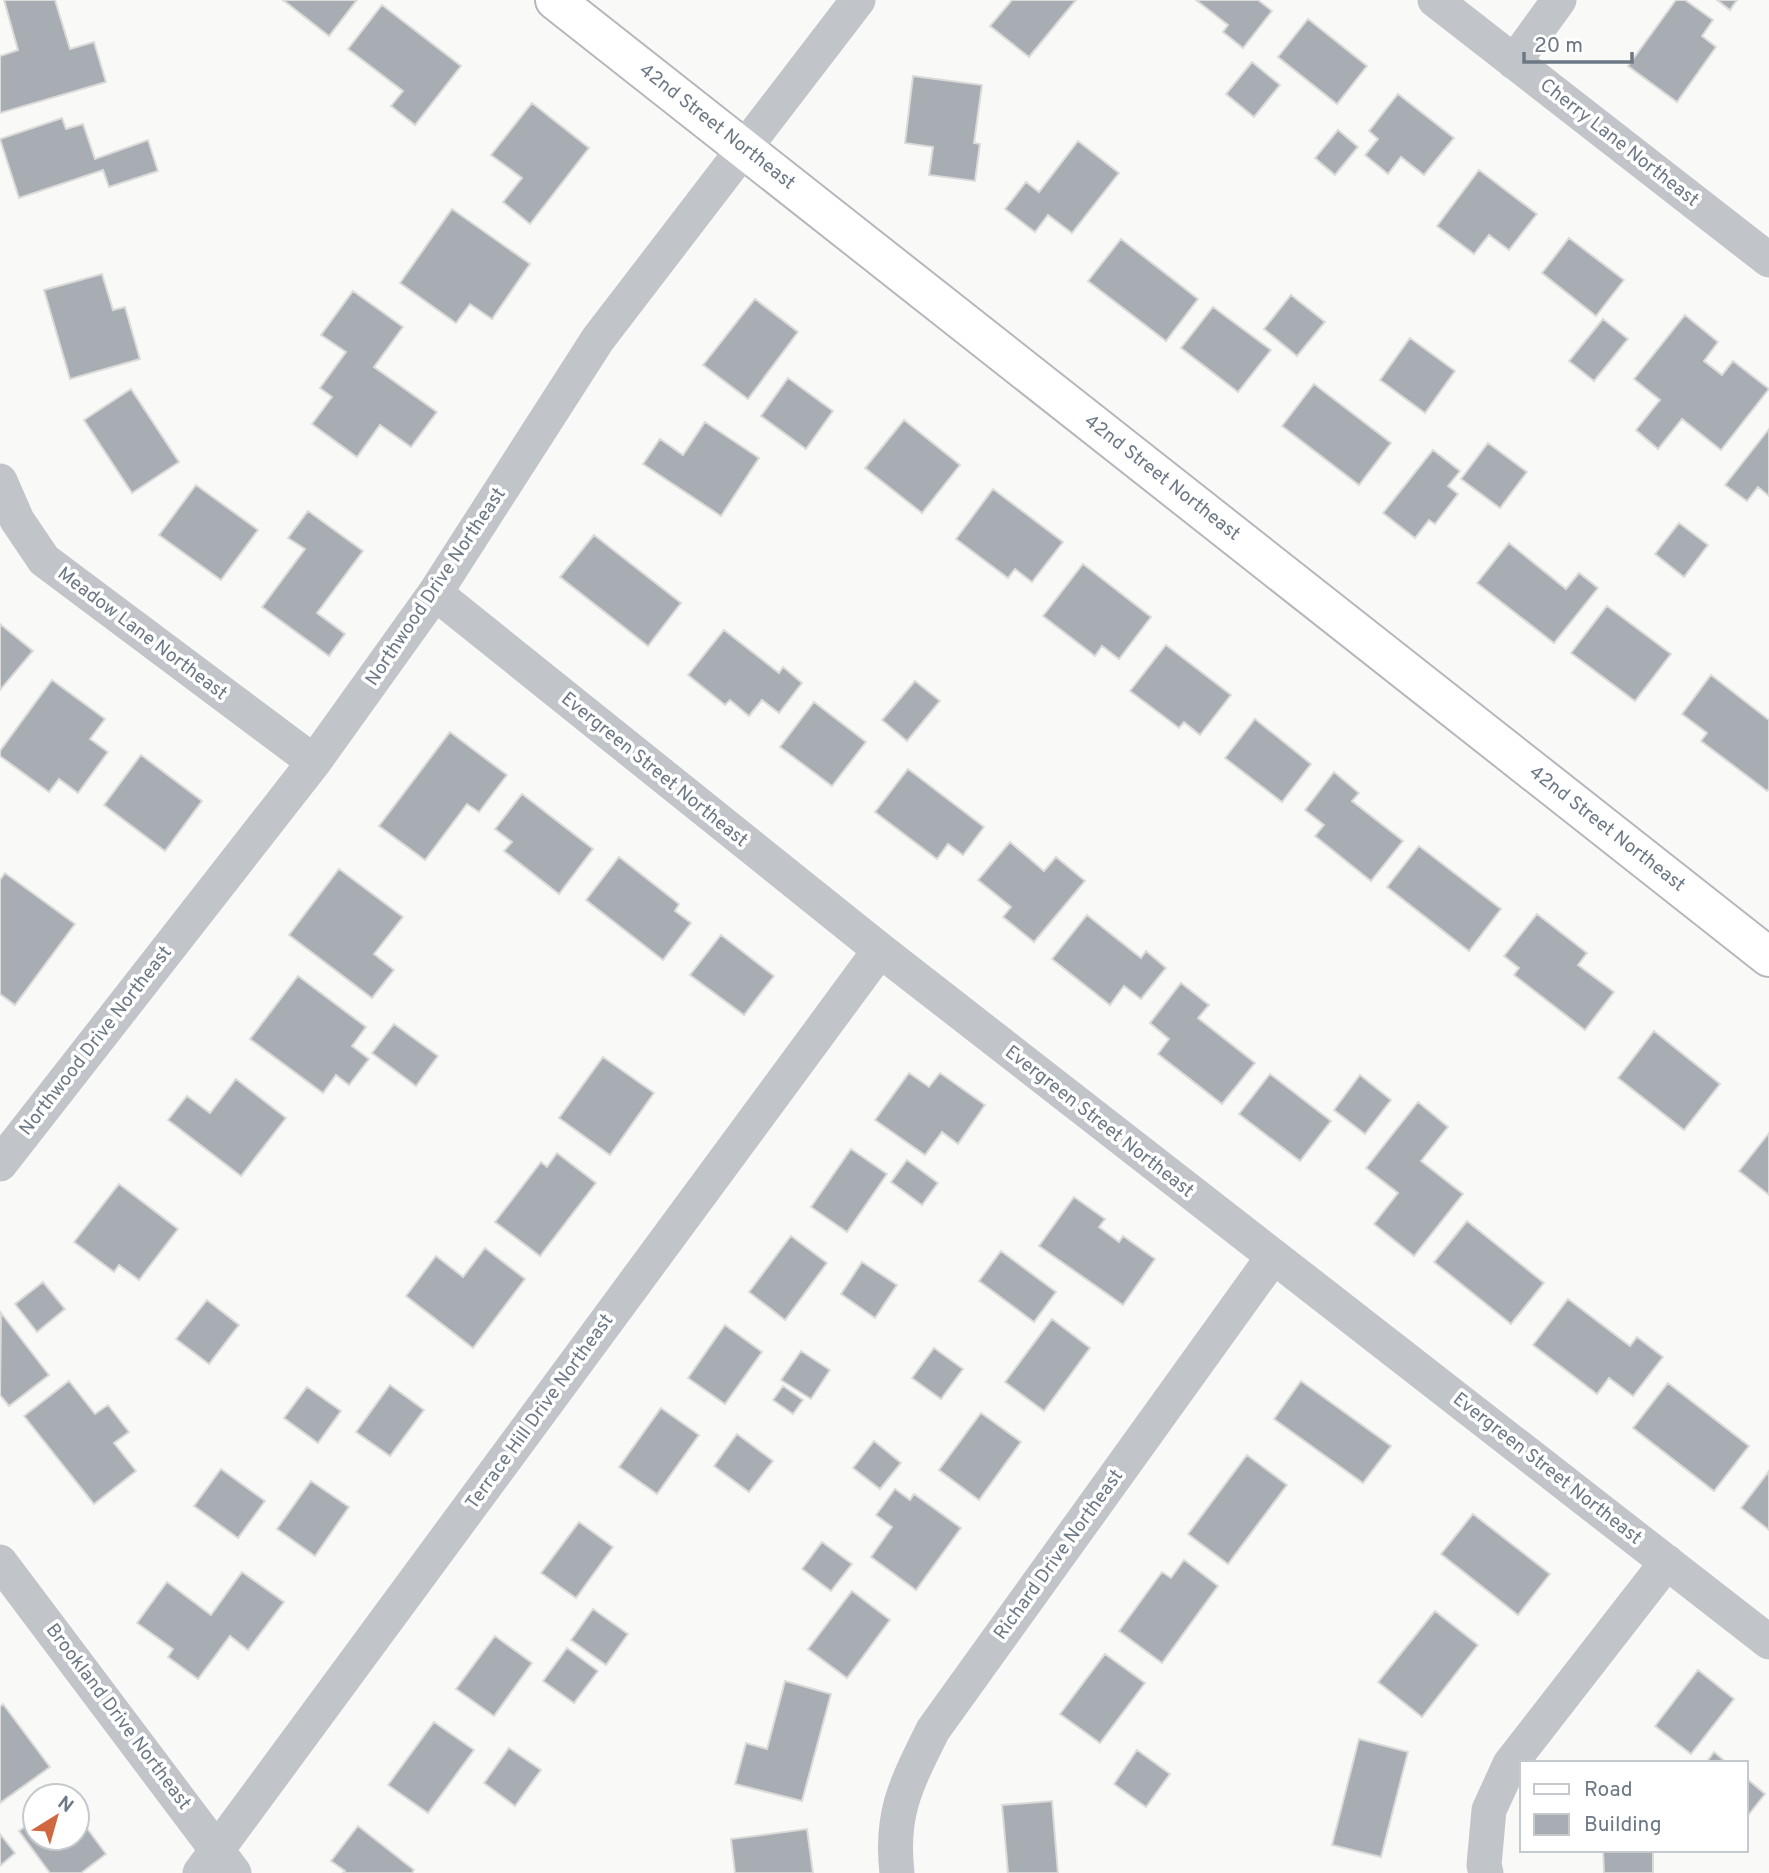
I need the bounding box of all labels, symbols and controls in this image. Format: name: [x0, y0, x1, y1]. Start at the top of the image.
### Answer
scale bar: [1524, 21, 1632, 65]
text: 20 m: [1534, 33, 1583, 60]
street label: 42nd Street Northeast: [634, 58, 800, 196]
street label: Cherry Lane Northeast: [1535, 73, 1703, 213]
street label: 42nd Street Northeast: [1079, 409, 1245, 547]
street label: Northwood Drive Northeast: [361, 483, 511, 691]
street label: Meadow Lane Northeast: [52, 562, 232, 706]
street label: Evergreen Street Northeast: [556, 687, 752, 853]
street label: 42nd Street Northeast: [1524, 760, 1690, 898]
street label: Northwood Drive Northeast: [14, 941, 178, 1141]
street label: Evergreen Street Northeast: [1000, 1041, 1198, 1203]
street label: Terrace Hill Drive Northeast: [461, 1309, 619, 1515]
street label: Evergreen Street Northeast: [1448, 1388, 1646, 1550]
street label: Richard Drive Northeast: [989, 1465, 1129, 1645]
street label: Brookland Drive Northeast: [41, 1619, 195, 1815]
legend: [1520, 1761, 1748, 1852]
text: Road: [1584, 1777, 1633, 1804]
north arrow: [21, 1782, 91, 1852]
text: Building: [1584, 1812, 1662, 1839]

